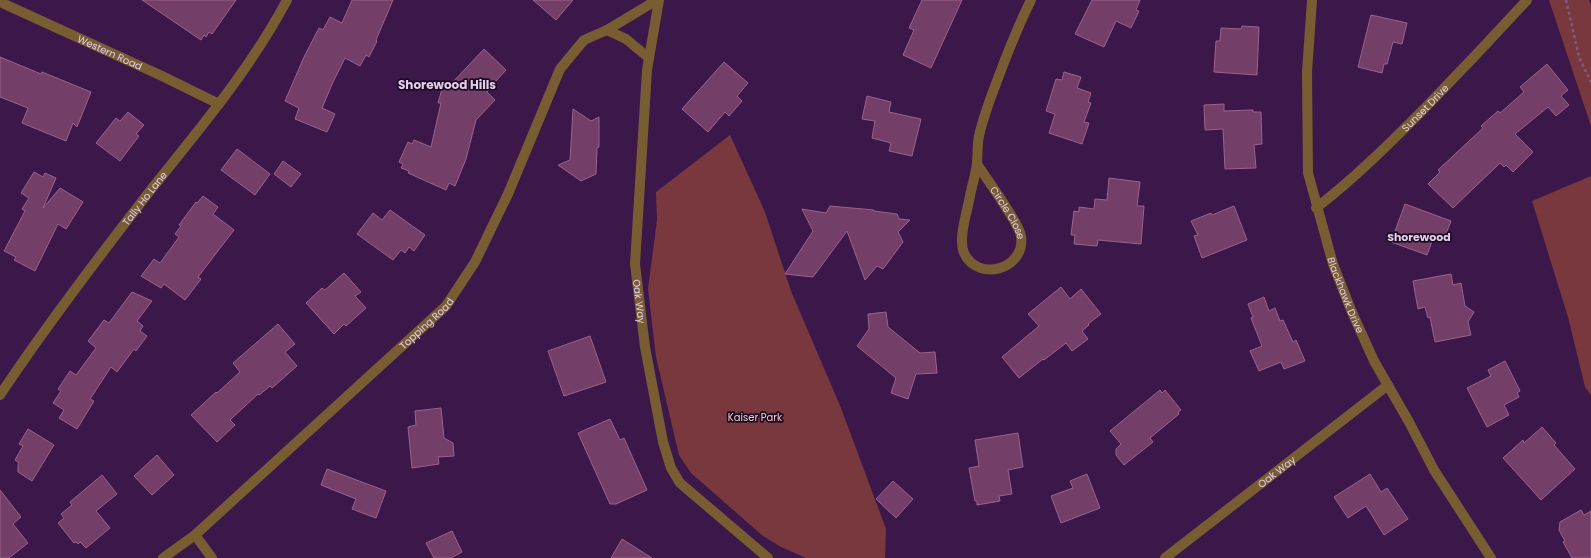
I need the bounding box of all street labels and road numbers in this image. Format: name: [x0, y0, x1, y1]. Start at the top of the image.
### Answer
street label: Western Road: [75, 31, 145, 74]
street label: Sunset Drive: [1398, 81, 1452, 135]
street label: Tally Ho Lane: [118, 168, 170, 229]
street label: Circle Close: [987, 183, 1029, 240]
street label: Blackhawk Drive: [1324, 255, 1368, 335]
street label: Oak Way: [629, 278, 650, 325]
street label: Topping Road: [396, 295, 457, 353]
street label: Oak Way: [1254, 452, 1299, 491]

